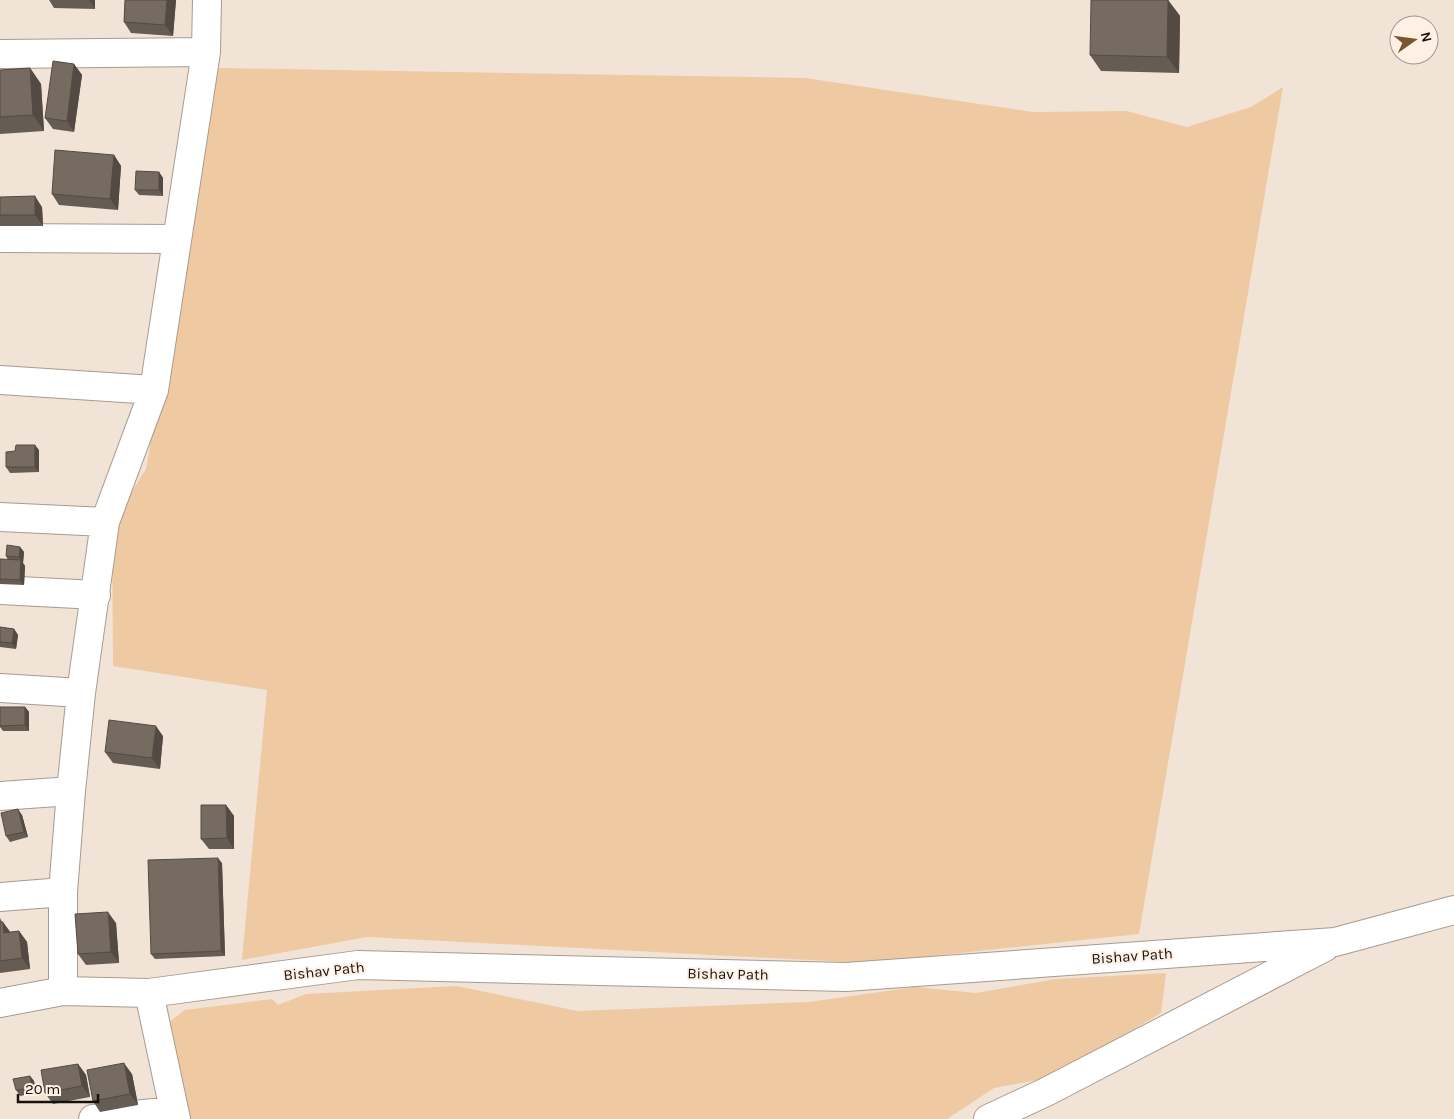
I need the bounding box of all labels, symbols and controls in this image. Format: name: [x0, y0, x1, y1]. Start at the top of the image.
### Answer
north arrow: [1389, 15, 1439, 65]
text: N: [1417, 30, 1436, 44]
street label: Bishav Path: [1091, 944, 1173, 968]
street label: Bishav Path: [283, 958, 365, 984]
street label: Bishav Path: [687, 964, 769, 984]
scale bar: [18, 1072, 98, 1104]
text: 20 m: [25, 1080, 60, 1098]

